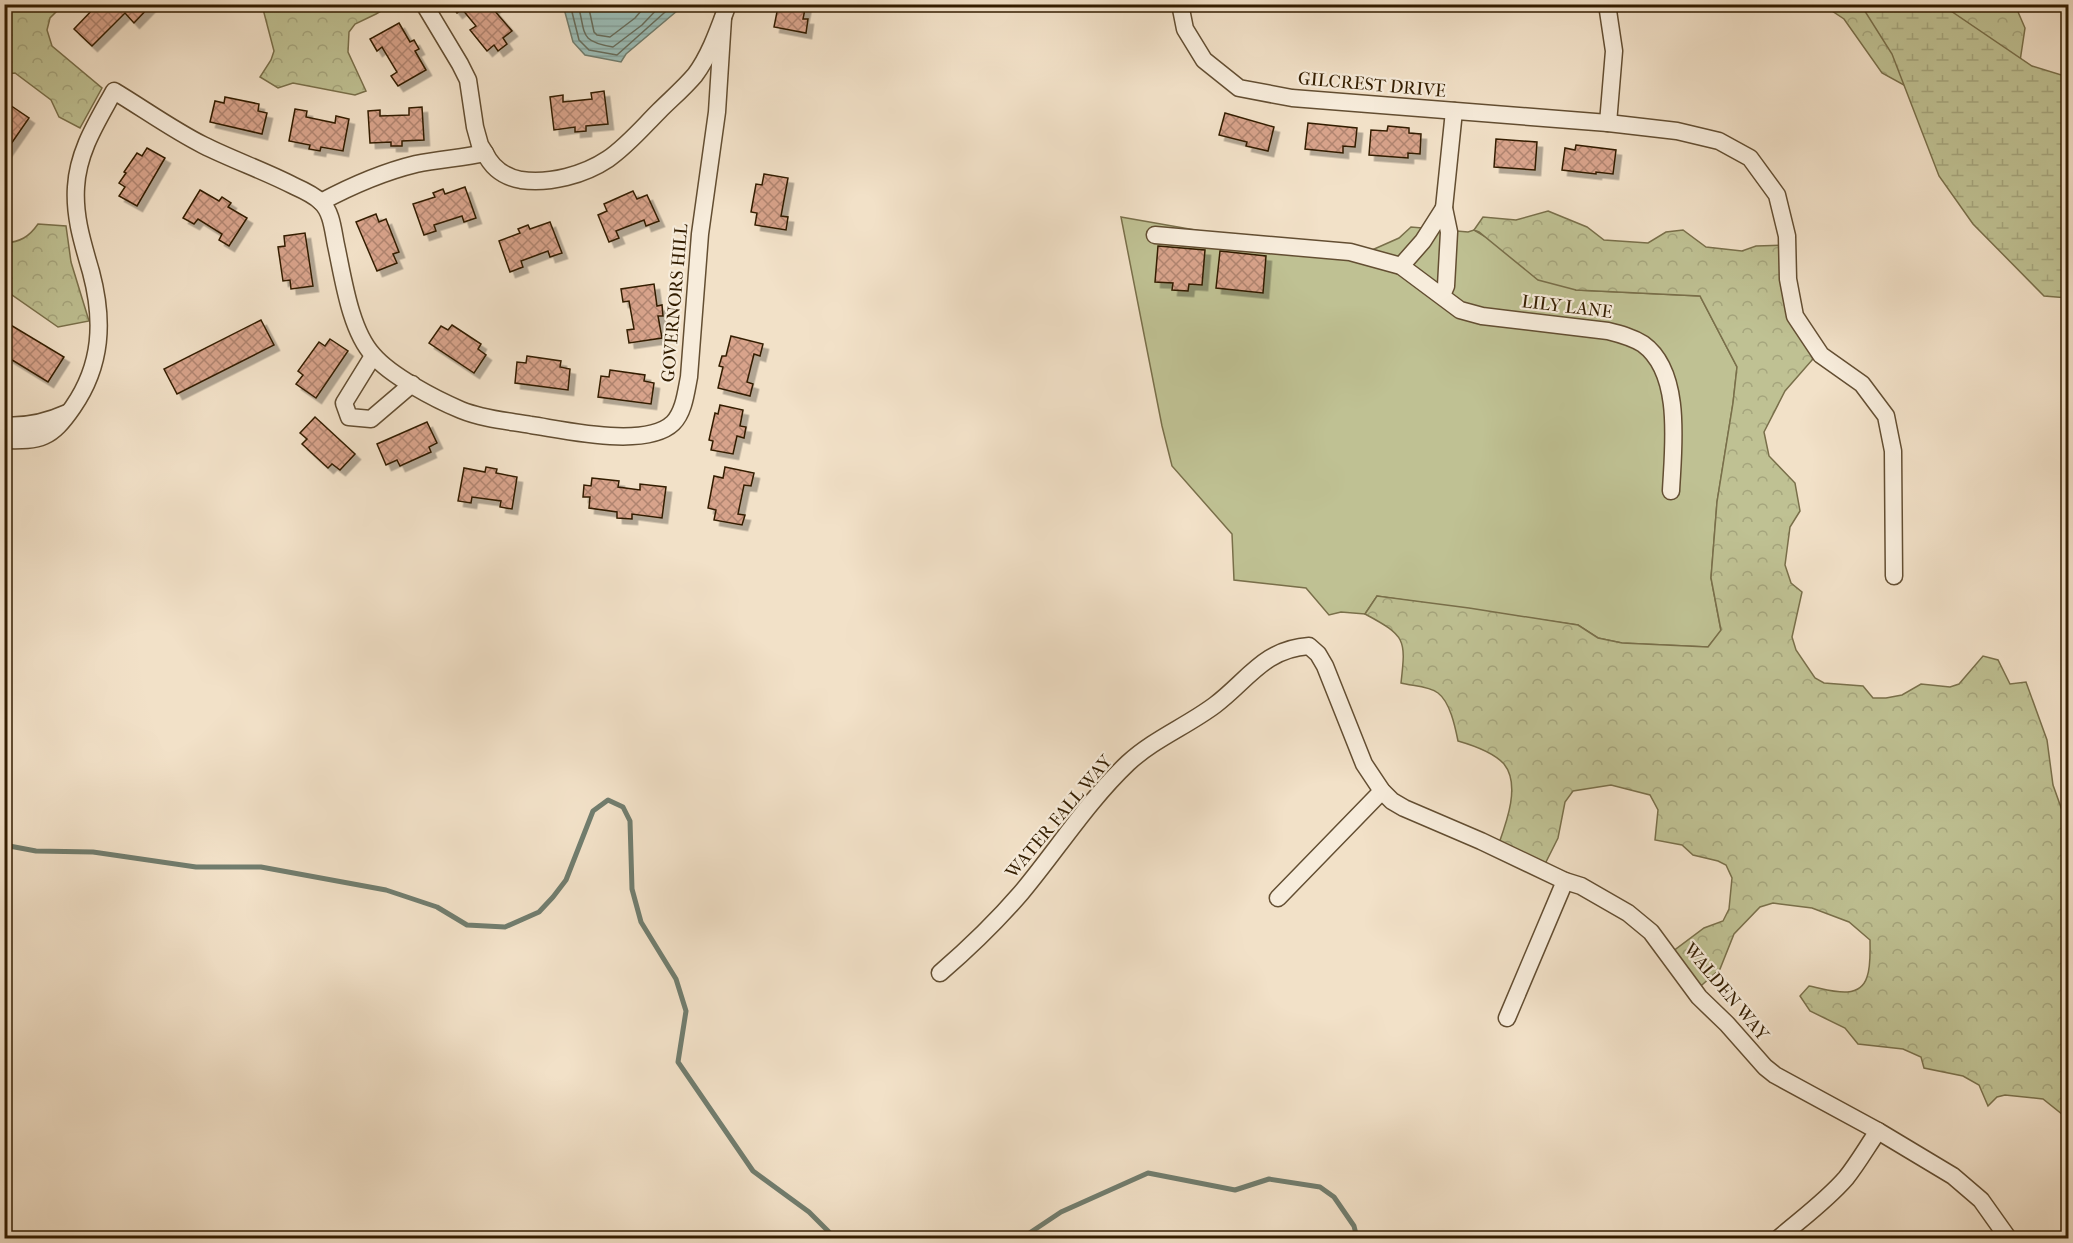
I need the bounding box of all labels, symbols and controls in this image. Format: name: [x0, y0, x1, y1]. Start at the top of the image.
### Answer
street label: GILCREST DRIVE: [1297, 68, 1447, 102]
street label: GOVERNORS HILL: [658, 223, 692, 383]
street label: LILY LANE: [1520, 291, 1614, 323]
street label: WATER FALL WAY: [1001, 751, 1117, 884]
street label: WALDEN WAY: [1678, 938, 1773, 1046]

